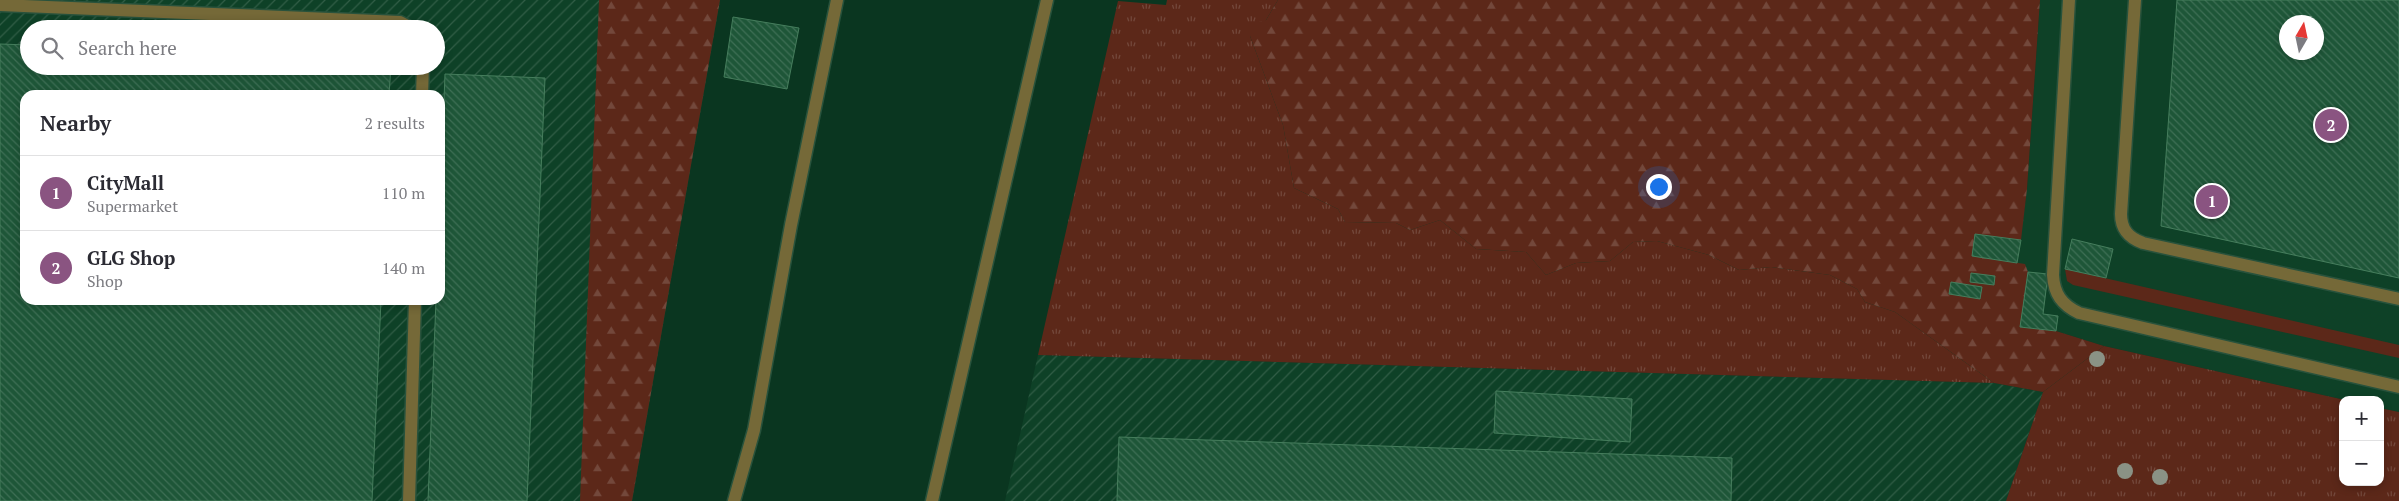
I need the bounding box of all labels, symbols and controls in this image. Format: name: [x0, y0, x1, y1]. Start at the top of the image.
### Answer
north arrow: [2279, 15, 2324, 60]
search box: [20, 20, 445, 75]
icon: search: [38, 34, 66, 62]
text: Search here: [78, 35, 177, 60]
pin: 2: [2315, 106, 2347, 144]
text: Nearby: [40, 109, 111, 137]
text: 2 results: [365, 112, 425, 134]
text: CityMall: [87, 170, 164, 195]
your location: [1646, 174, 1672, 200]
text: 1: [51, 182, 61, 204]
text: 110 m: [382, 182, 425, 204]
pin: 1: [2196, 182, 2228, 220]
text: Supermarket: [87, 195, 178, 217]
text: GLG Shop: [87, 245, 175, 270]
text: 2: [51, 257, 61, 279]
text: 140 m: [382, 257, 425, 279]
text: Shop: [87, 270, 123, 292]
map controls: [2339, 396, 2384, 486]
button: +: [2339, 396, 2384, 441]
button: −: [2339, 441, 2384, 486]

